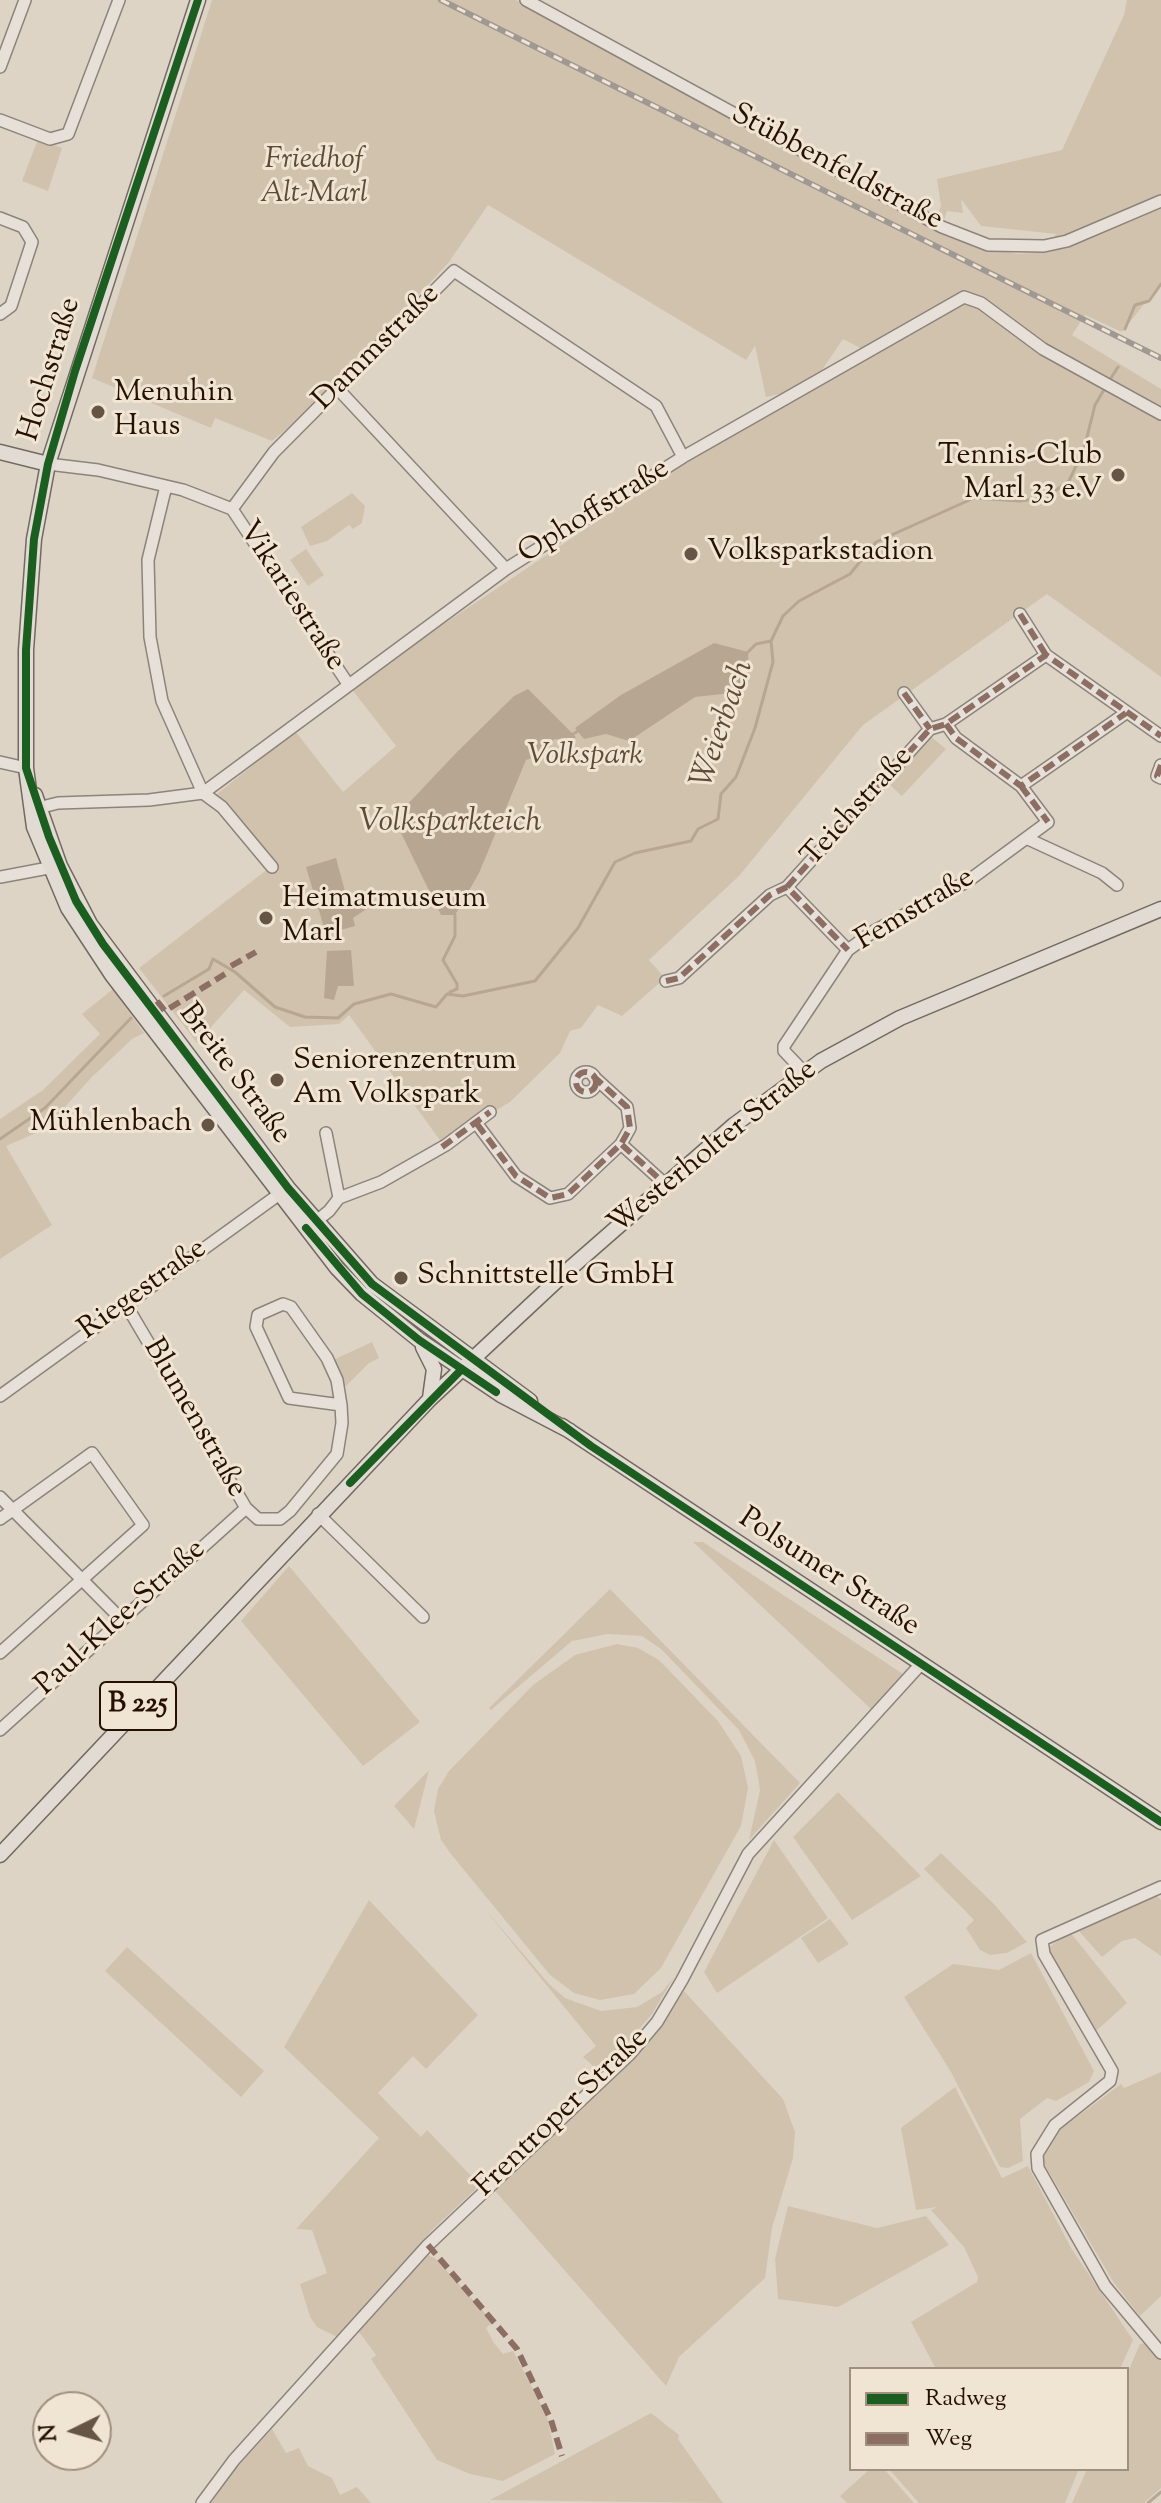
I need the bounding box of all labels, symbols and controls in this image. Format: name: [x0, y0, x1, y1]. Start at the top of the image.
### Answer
street label: Stübbenfeldstraße: [724, 98, 948, 240]
park label: Friedhof Alt-Marl: [260, 144, 368, 214]
street label: Dammstraße: [307, 278, 449, 420]
street label: Hochstraße: [13, 294, 91, 446]
place label: Menuhin Haus: [114, 377, 234, 448]
marker: Menuhin Haus: [89, 403, 107, 421]
place label: Tennis-Club Marl 33 e.V: [938, 440, 1102, 510]
street label: Ophoffstraße: [513, 452, 677, 574]
marker: Tennis-Club Marl 33 e.V: [1109, 466, 1127, 484]
street label: Vikariestraße: [228, 515, 352, 679]
place label: Volksparkstadion: [707, 536, 934, 572]
marker: Volksparkstadion: [682, 545, 700, 563]
water label: Weierbach: [685, 656, 765, 794]
park label: Volkspark: [527, 740, 643, 776]
street label: Teichstraße: [796, 741, 922, 875]
water label: Volksparkteich: [359, 806, 541, 844]
street label: Femstraße: [850, 862, 982, 960]
place label: Heimatmuseum Marl: [282, 883, 486, 954]
marker: Heimatmuseum Marl: [257, 909, 275, 927]
street label: Breite Straße: [169, 998, 297, 1152]
place label: Seniorenzentrum Am Volkspark: [293, 1045, 517, 1116]
street label: Westerholter Straße: [602, 1054, 826, 1244]
marker: Seniorenzentrum Am Volkspark: [268, 1071, 286, 1089]
place label: Mühlenbach: [30, 1107, 192, 1143]
marker: Mühlenbach: [199, 1116, 217, 1134]
street label: Riegestraße: [73, 1233, 215, 1349]
place label: Schnittstelle GmbH: [417, 1260, 674, 1296]
marker: Schnittstelle GmbH: [392, 1269, 410, 1287]
street label: Blumenstraße: [133, 1333, 253, 1505]
street label: Polsumer Straße: [731, 1502, 925, 1646]
street label: Paul-Klee-Straße: [30, 1533, 214, 1705]
road number: B 225: [100, 1682, 176, 1730]
street label: Frentroper Straße: [469, 2022, 657, 2206]
legend: [849, 2367, 1129, 2471]
text: Radweg: [925, 2382, 1006, 2416]
north arrow: [32, 2391, 112, 2471]
text: Weg: [925, 2422, 972, 2456]
text: N: [33, 2423, 67, 2443]

